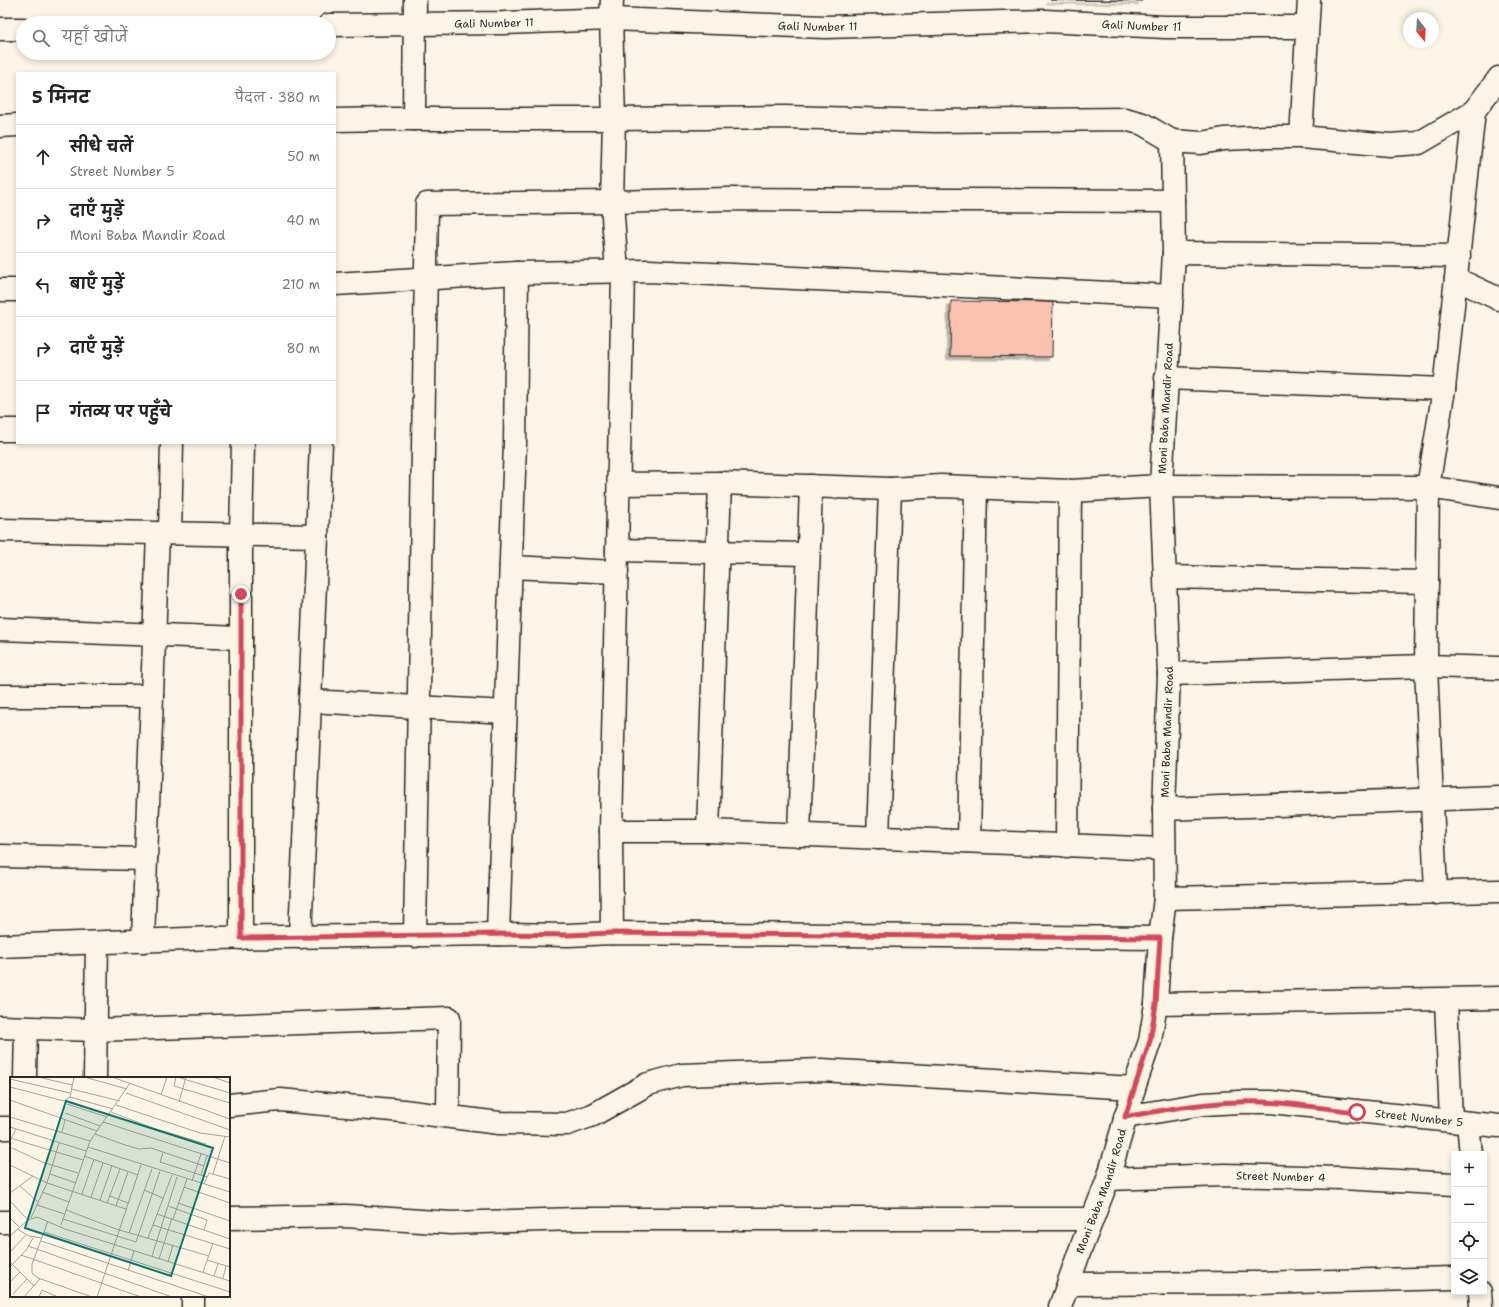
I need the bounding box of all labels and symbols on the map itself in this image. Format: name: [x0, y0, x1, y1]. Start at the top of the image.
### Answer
north arrow: [1403, 12, 1439, 48]
street label: Gali Number 11: [454, 14, 534, 31]
street label: Gali Number 11: [1101, 16, 1181, 35]
street label: Gali Number 11: [778, 18, 858, 35]
street label: Moni Baba Mandir Road: [1154, 342, 1176, 474]
route end: [232, 585, 250, 603]
street label: Moni Baba Mandir Road: [1157, 666, 1177, 798]
inset map: [10, 1077, 230, 1297]
route start: [1348, 1103, 1366, 1121]
street label: Street Number 5: [1374, 1105, 1464, 1130]
street label: Moni Baba Mandir Road: [1072, 1127, 1130, 1256]
street label: Street Number 4: [1236, 1168, 1326, 1185]

